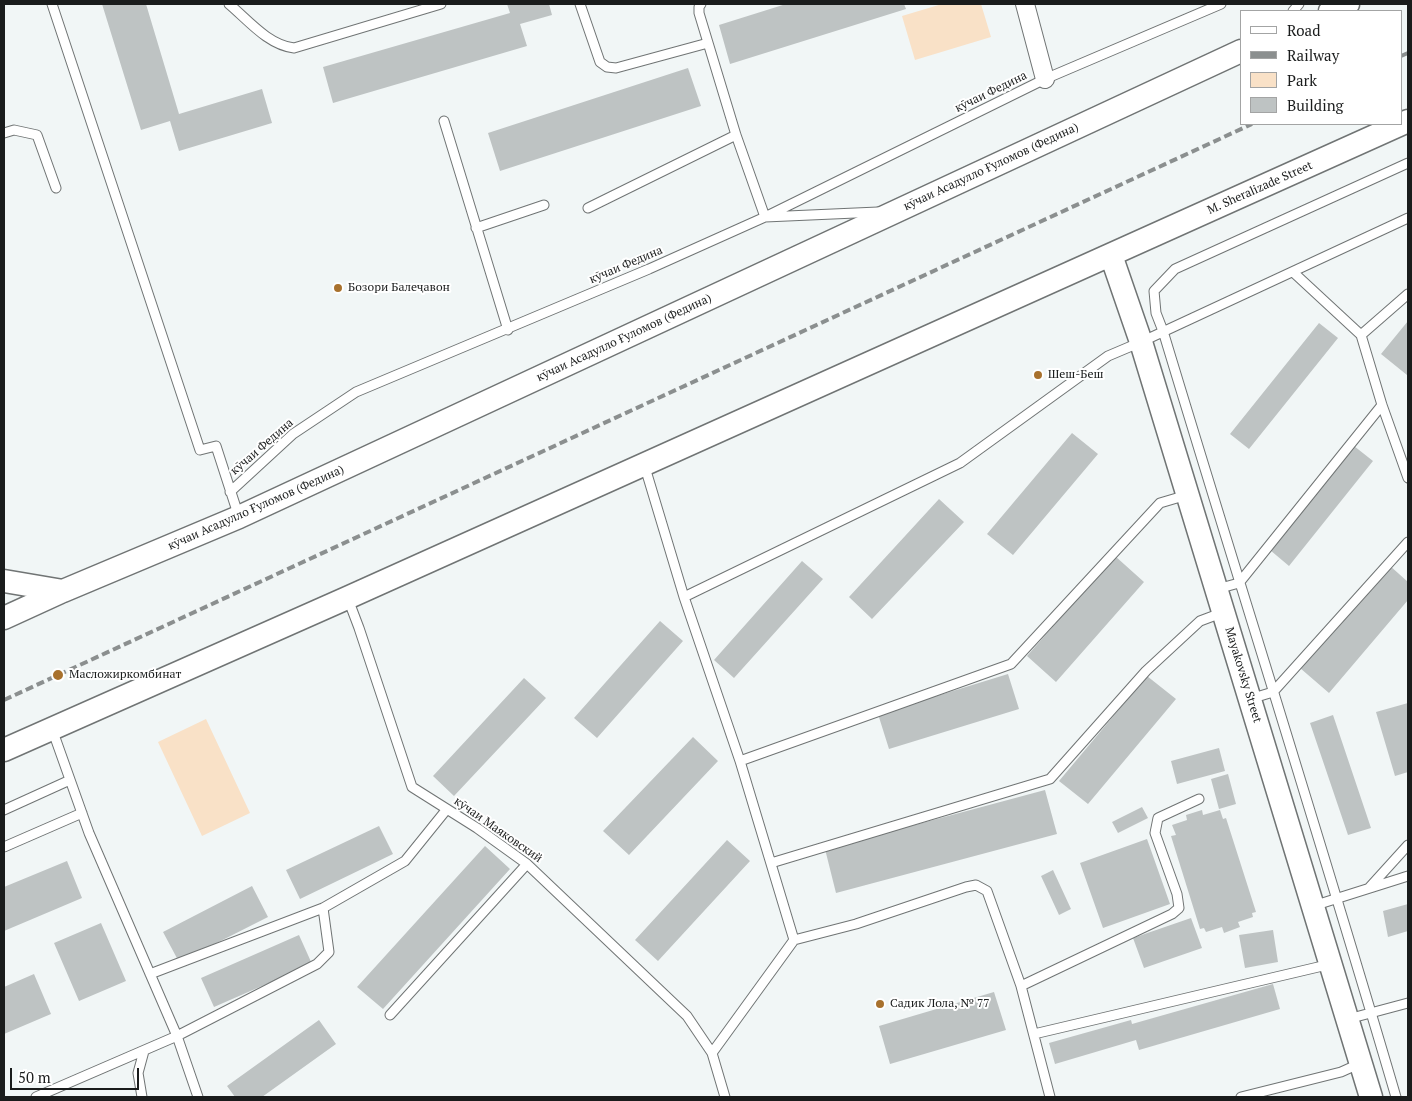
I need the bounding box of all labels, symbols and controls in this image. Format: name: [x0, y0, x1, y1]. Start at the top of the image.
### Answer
legend: [1240, 10, 1402, 125]
text: Road: [1287, 20, 1320, 40]
text: Railway: [1287, 45, 1339, 65]
street label: кӯчаи Федина: [953, 68, 1029, 116]
text: Park: [1287, 70, 1317, 90]
text: Building: [1287, 95, 1344, 115]
street label: кӯчаи Асадулло Ғуломов (Федина): [901, 120, 1081, 214]
street label: M. Sheralizade Street: [1205, 158, 1315, 218]
street label: кӯчаи Федина: [587, 243, 665, 287]
place label: Бозори Балеҷавон: [348, 281, 450, 295]
marker: Бозори Балеҷавон: [332, 282, 344, 294]
street label: кӯчаи Асадулло Ғуломов (Федина): [534, 291, 714, 385]
place label: Шеш-Беш: [1048, 368, 1103, 382]
marker: Шеш-Беш: [1032, 369, 1044, 381]
street label: кӯчаи Федина: [228, 416, 296, 478]
street label: кӯчаи Асадулло Ғуломов (Федина): [166, 462, 346, 554]
street label: Mayakovsky Street: [1222, 625, 1264, 725]
marker: Масложиркомбинат: [51, 668, 65, 682]
place label: Масложиркомбинат: [69, 668, 182, 682]
street label: кӯчаи Маяковский: [451, 794, 545, 866]
place label: Садик Лола, № 77: [890, 997, 990, 1011]
marker: Садик Лола, № 77: [874, 998, 886, 1010]
scale bar: [12, 1058, 141, 1090]
text: 50 m: [18, 1067, 51, 1087]

